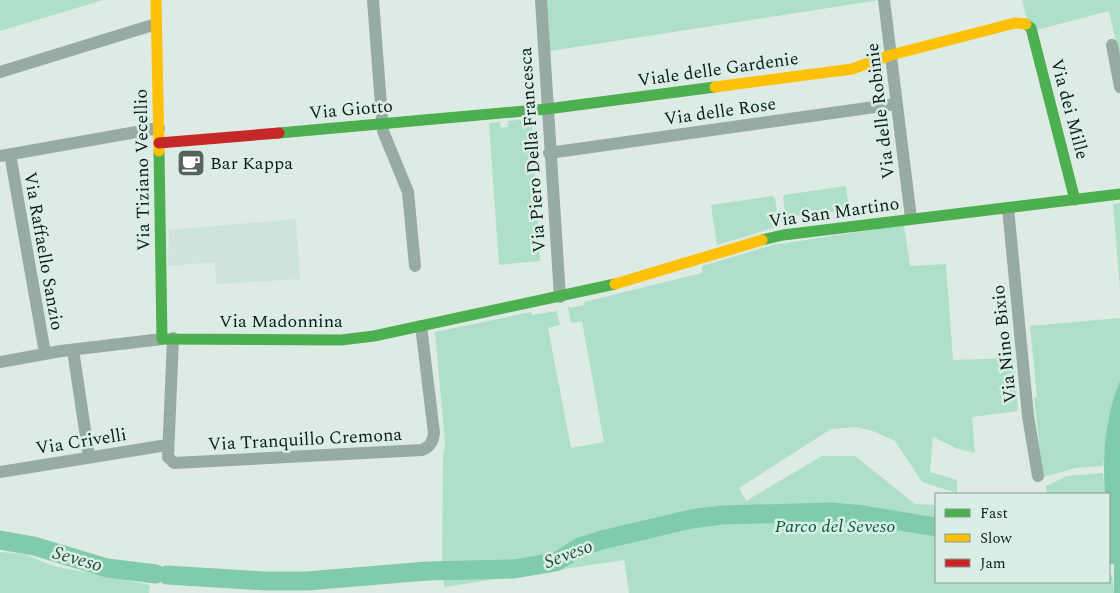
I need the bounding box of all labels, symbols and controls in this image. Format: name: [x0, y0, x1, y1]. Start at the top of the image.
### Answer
street label: Via delle Robinie: [859, 41, 902, 180]
street label: Viale delle Gardenie: [636, 45, 800, 94]
street label: Via Piero Della Francesca: [512, 46, 553, 253]
street label: Via dei Mille: [1043, 56, 1096, 163]
street label: Via Tiziano Vecellio: [128, 89, 157, 251]
street label: Via delle Rose: [662, 90, 778, 133]
street label: Via Giotto: [308, 92, 394, 127]
cafe icon: Bar Kappa: [176, 148, 206, 178]
place label: Bar Kappa: [210, 150, 293, 177]
street label: Via Raffaello Sanzio: [16, 170, 71, 333]
street label: Via San Martino: [767, 190, 901, 235]
street label: Via Nino Bixio: [985, 283, 1024, 404]
street label: Via Madonnina: [219, 308, 343, 335]
street label: Via Crivelli: [34, 421, 128, 462]
street label: Via Tranquillo Cremona: [207, 421, 403, 458]
legend: [935, 493, 1110, 583]
text: Fast: [980, 502, 1008, 525]
park label: Parco del Seveso: [775, 513, 895, 540]
text: Slow: [980, 527, 1012, 550]
water label: Seveso: [540, 532, 597, 577]
water label: Seveso: [49, 539, 106, 580]
text: Jam: [980, 552, 1006, 575]

